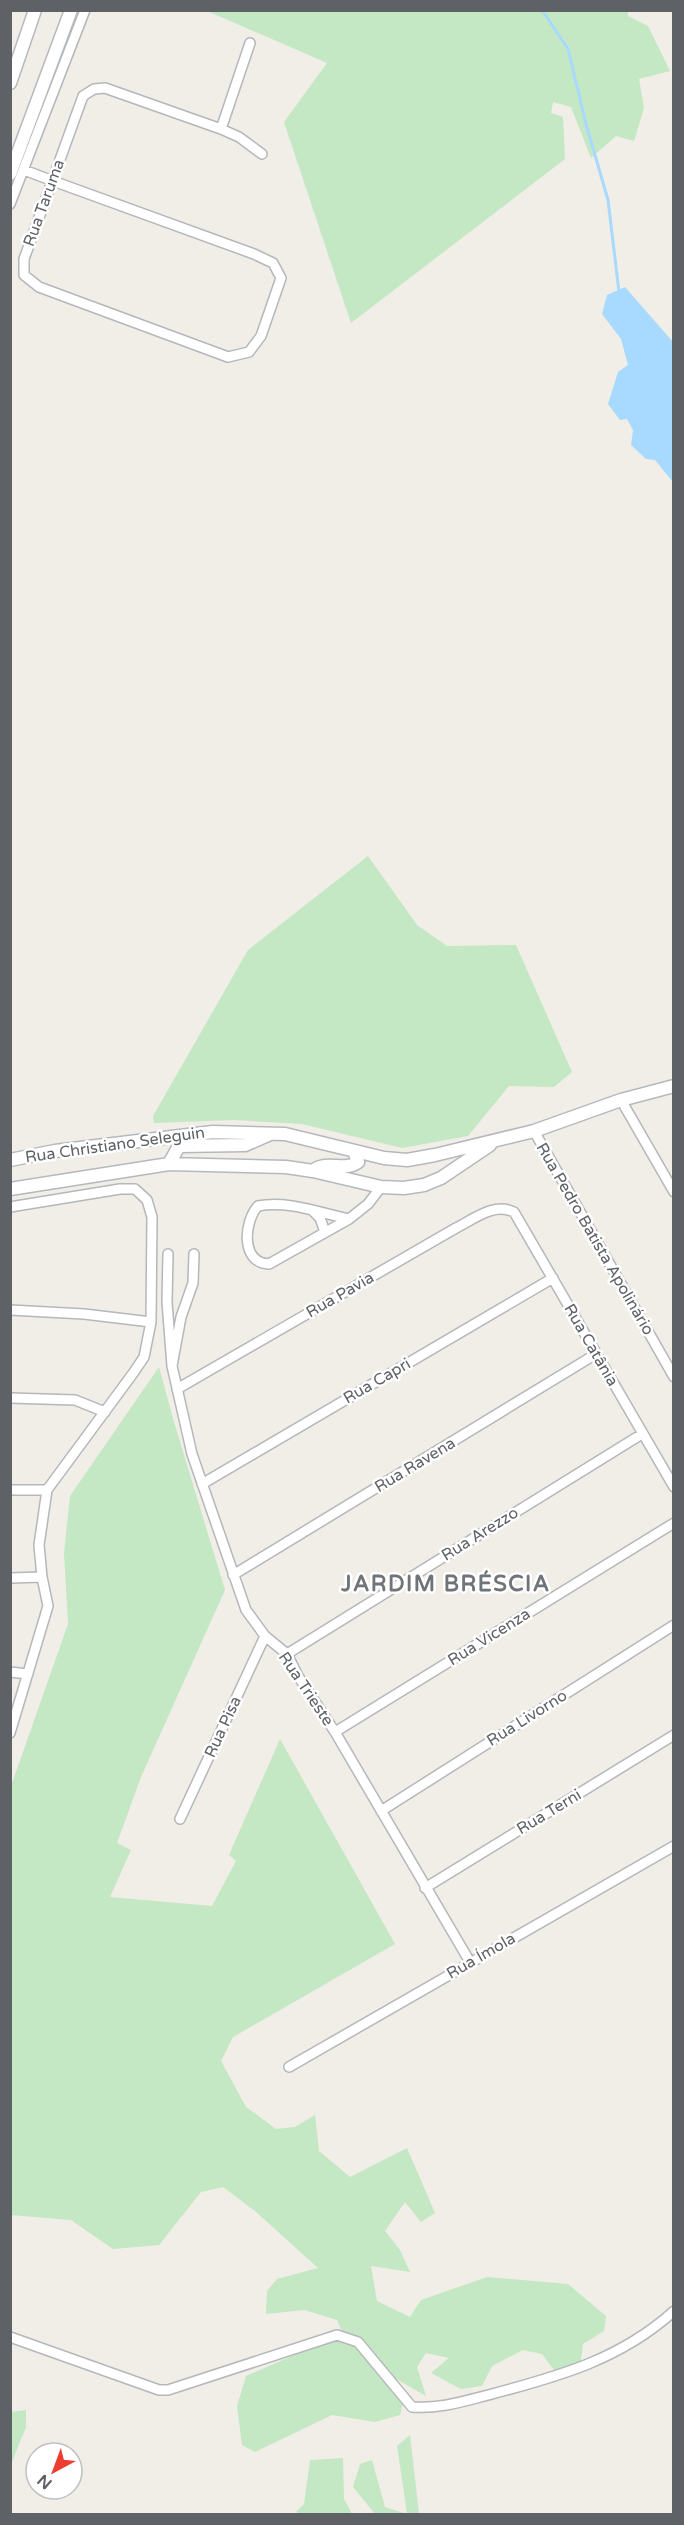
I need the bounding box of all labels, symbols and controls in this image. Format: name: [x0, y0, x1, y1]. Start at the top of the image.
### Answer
street label: Rua Taruma: [19, 157, 69, 249]
street label: Rua Christiano Seleguin: [24, 1122, 206, 1168]
street label: Rua Pedro Batista Apolinário: [532, 1139, 658, 1339]
street label: Rua Pavia: [303, 1268, 377, 1322]
street label: Rua Catânia: [559, 1300, 623, 1390]
street label: Rua Capri: [340, 1354, 414, 1408]
street label: Rua Ravena: [371, 1433, 459, 1497]
street label: Rua Arezzo: [438, 1503, 522, 1565]
district label: JARDIM BRÉSCIA: [340, 1570, 551, 1597]
street label: Rua Vicenza: [444, 1604, 534, 1670]
street label: Rua Trieste: [274, 1648, 338, 1730]
street label: Rua Livorno: [483, 1685, 571, 1751]
street label: Rua Pisa: [200, 1693, 246, 1761]
street label: Rua Terni: [513, 1785, 585, 1839]
street label: Rua Ímola: [443, 1928, 519, 1984]
north arrow: [24, 2441, 84, 2501]
text: N: [33, 2470, 56, 2493]

